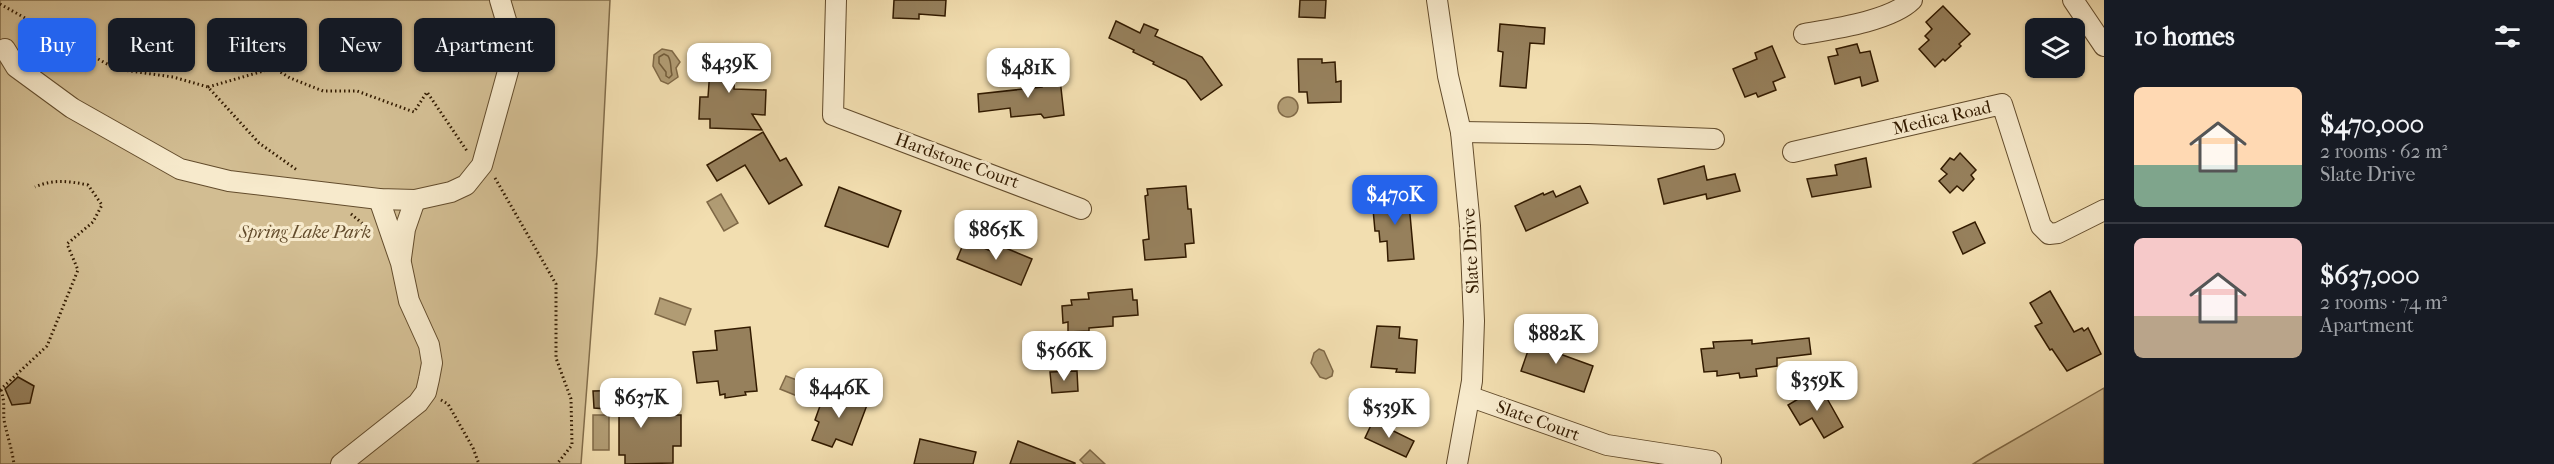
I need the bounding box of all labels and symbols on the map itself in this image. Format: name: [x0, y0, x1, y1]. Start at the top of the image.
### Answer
pin: $439K: [687, 43, 771, 94]
pin: $481K: [986, 48, 1070, 99]
street label: Medica Road: [1891, 96, 1993, 140]
street label: Hardstone Court: [892, 129, 1022, 193]
pin: $470K: [1353, 175, 1437, 226]
street label: Slate Drive: [1458, 208, 1484, 294]
pin: $865K: [954, 210, 1038, 261]
park label: Spring Lake Park: [238, 222, 371, 243]
pin: $882K: [1514, 314, 1598, 365]
pin: $566K: [1022, 331, 1106, 382]
pin: $359K: [1775, 361, 1859, 412]
pin: $446K: [797, 368, 881, 419]
pin: $637K: [599, 378, 683, 429]
pin: $539K: [1347, 388, 1431, 439]
street label: Slate Court: [1493, 396, 1583, 446]

